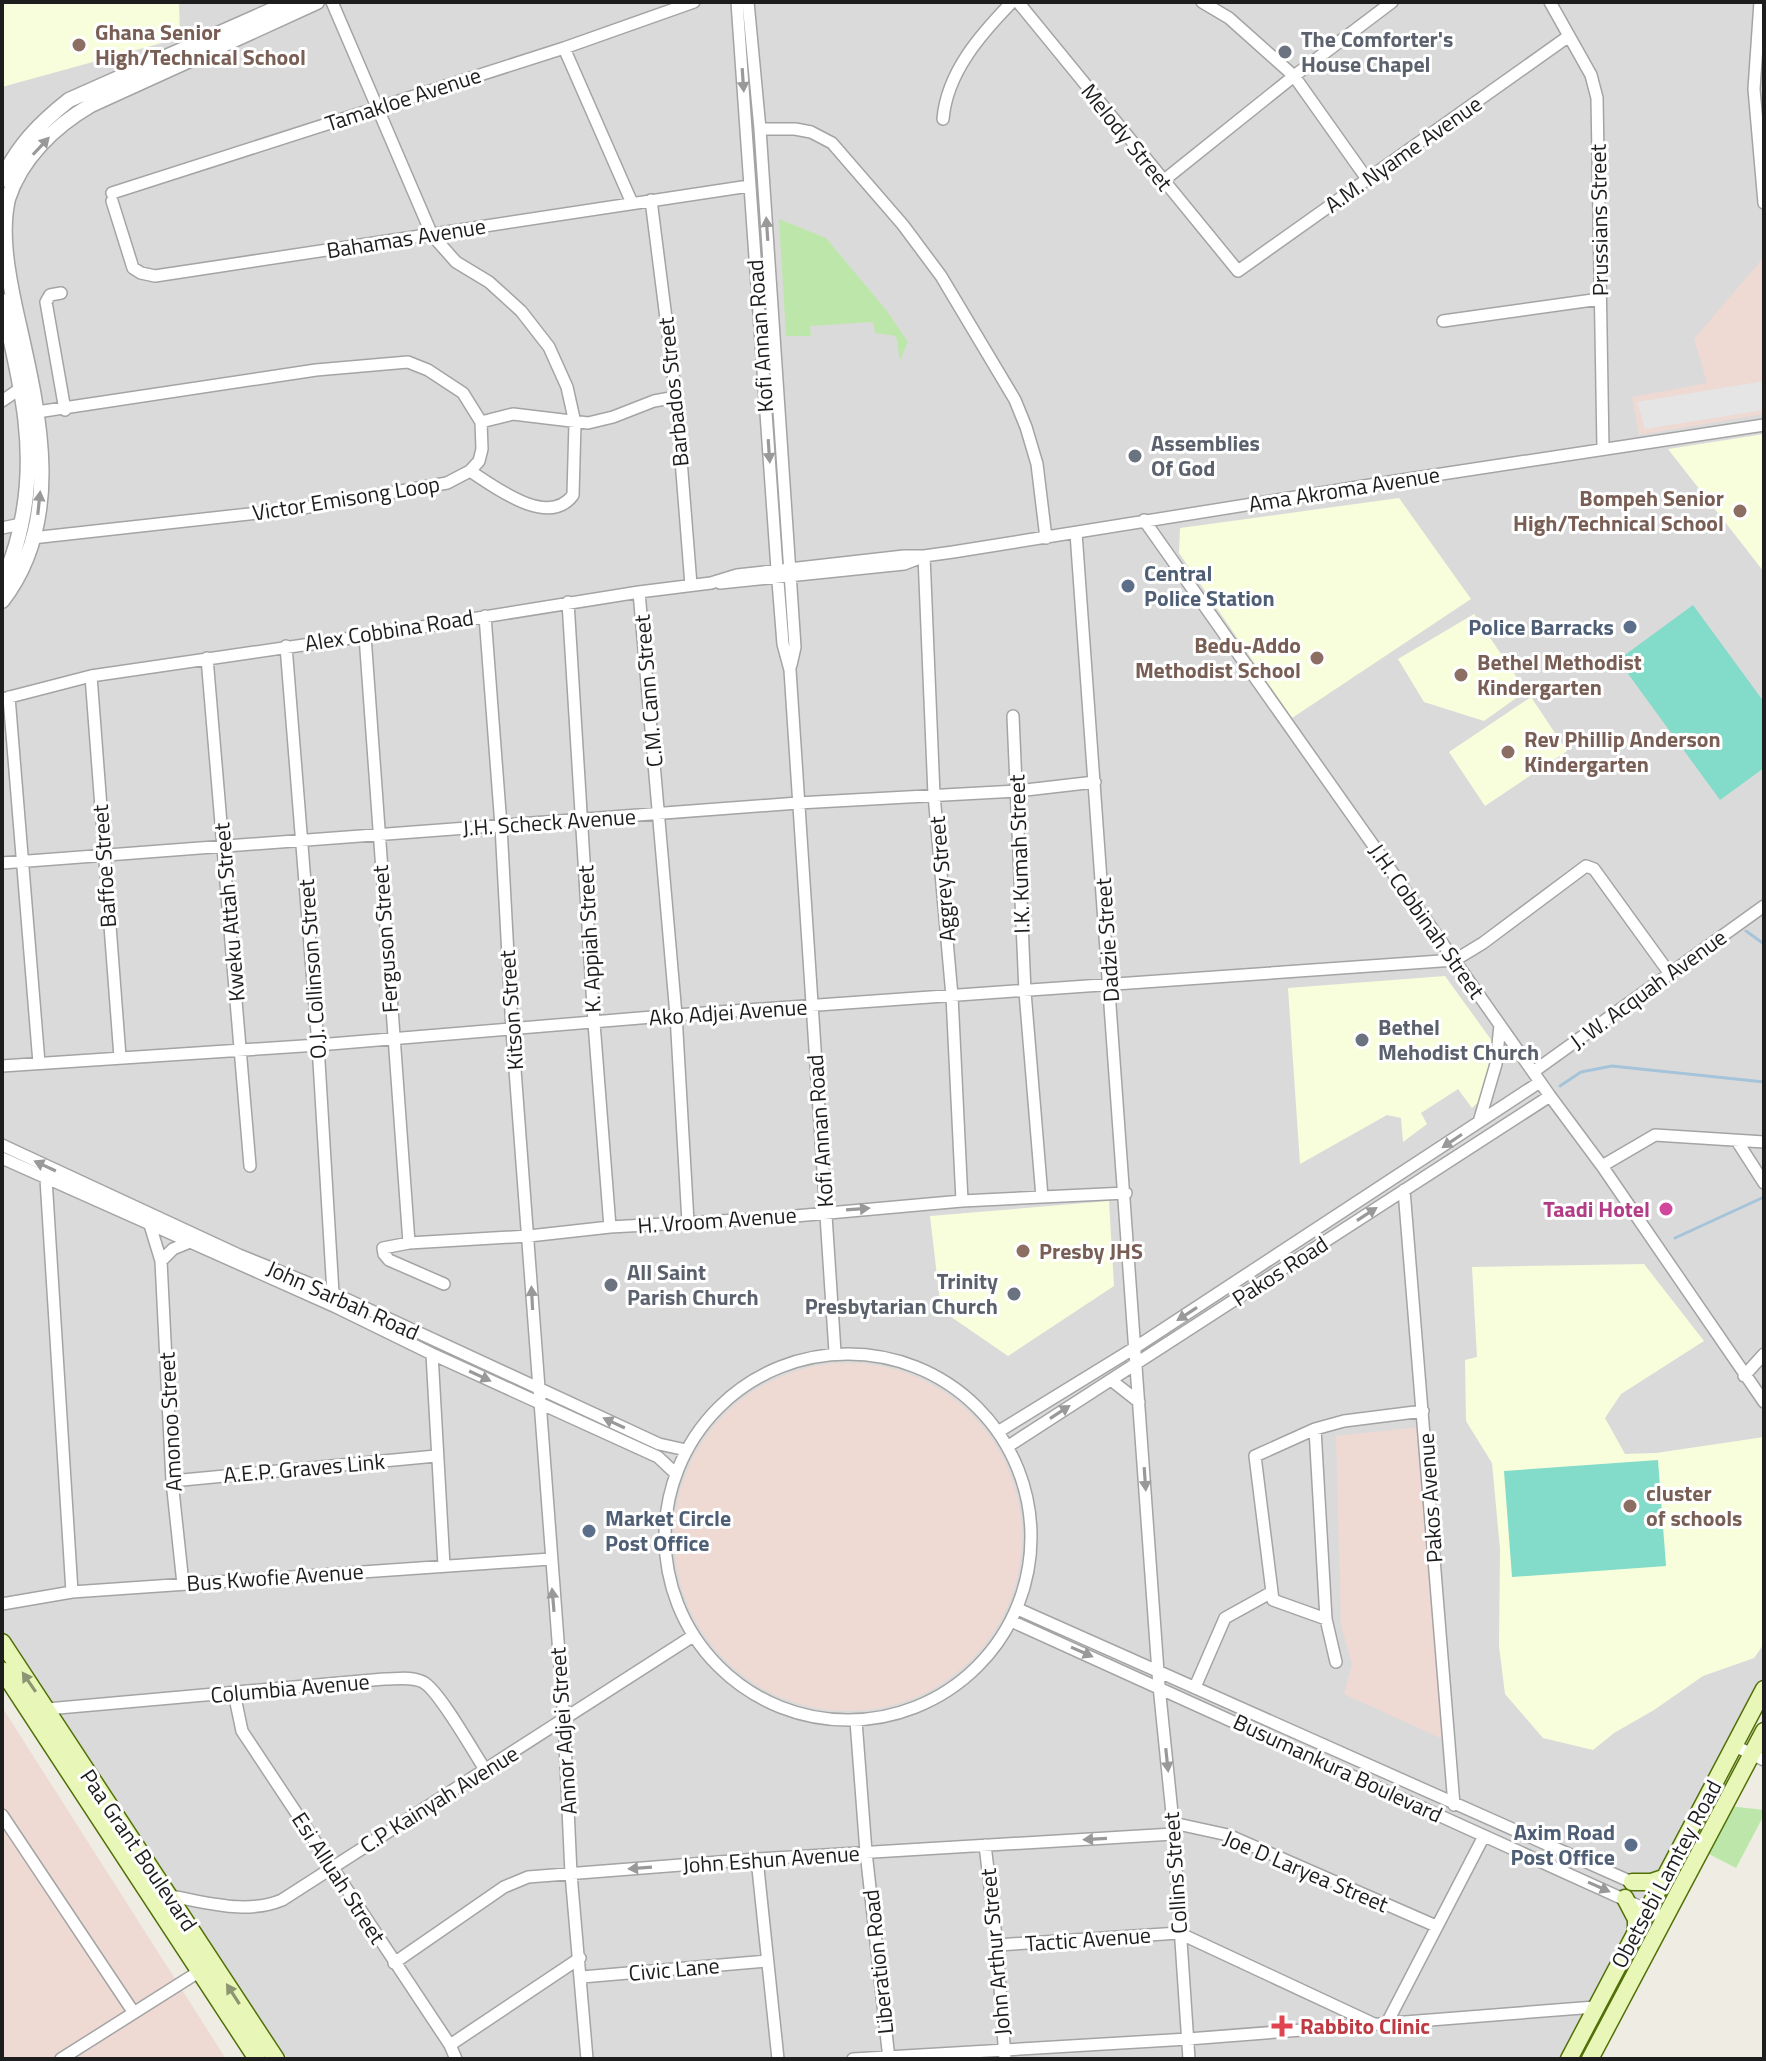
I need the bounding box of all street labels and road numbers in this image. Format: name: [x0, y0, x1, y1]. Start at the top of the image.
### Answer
street label: Tamakloe Avenue: [321, 58, 485, 140]
street label: Melody Street: [1073, 76, 1181, 198]
street label: A.M. Nyame Avenue: [1317, 87, 1489, 221]
street label: Prussians Street: [1581, 143, 1617, 296]
street label: Bahamas Avenue: [324, 209, 488, 267]
street label: Kofi Annan Road: [738, 259, 782, 413]
street label: Barbados Street: [648, 315, 698, 468]
street label: Ama Akroma Avenue: [1246, 457, 1442, 521]
street label: Victor Emisong Loop: [250, 466, 442, 530]
street label: Alex Cobbina Road: [302, 600, 476, 660]
street label: C.M. Cann Street: [624, 613, 672, 769]
street label: I.K. Kumah Street: [999, 774, 1039, 934]
street label: J.H. Scheck Avenue: [461, 799, 637, 845]
street label: Baffoe Street: [83, 803, 125, 929]
street label: Aggrey Street: [920, 814, 964, 943]
street label: Kweku Attah Street: [204, 821, 254, 1003]
street label: J.H. Cobbinah Street: [1361, 836, 1494, 1006]
street label: Ferguson Street: [363, 864, 407, 1014]
street label: K. Appiah Street: [568, 864, 610, 1014]
street label: Dadzie Street: [1086, 877, 1128, 1003]
street label: O.J. Collinson Street: [289, 878, 335, 1060]
street label: J. W. Acquah Avenue: [1563, 920, 1733, 1058]
street label: Kitson Street: [490, 949, 532, 1071]
street label: Ako Adjei Avenue: [648, 990, 808, 1034]
street label: Kofi Annan Road: [798, 1054, 842, 1208]
street label: H. Vroom Avenue: [636, 1197, 798, 1243]
street label: Pakos Road: [1225, 1227, 1335, 1315]
street label: John Sarbah Road: [261, 1251, 425, 1349]
street label: Amonoo Street: [149, 1351, 191, 1493]
street label: Pakos Avenue: [1409, 1432, 1451, 1564]
street label: A.E.P. Graves Link: [222, 1444, 387, 1492]
street label: Bus Kwofie Avenue: [185, 1554, 365, 1600]
street label: Annor Adjei Street: [540, 1646, 586, 1816]
street label: Columbia Avenue: [209, 1664, 371, 1712]
street label: Busumankura Boulevard: [1228, 1705, 1448, 1831]
street label: C.P Kainyah Avenue: [353, 1736, 525, 1862]
street label: Paa Grant Boulevard: [72, 1762, 206, 1938]
street label: Obetsebi Lamtey Road: [1602, 1774, 1730, 1974]
street label: Esi Alluah Street: [284, 1805, 395, 1951]
street label: Collins Street: [1154, 1811, 1196, 1935]
street label: Joe D Laryea Street: [1218, 1821, 1394, 1921]
street label: John Eshun Avenue: [681, 1836, 861, 1882]
street label: John Arthur Street: [971, 1867, 1019, 2037]
street label: Liberation Road: [854, 1888, 902, 2036]
street label: Tactic Avenue: [1024, 1918, 1152, 1960]
street label: Civic Lane: [627, 1948, 721, 1990]

